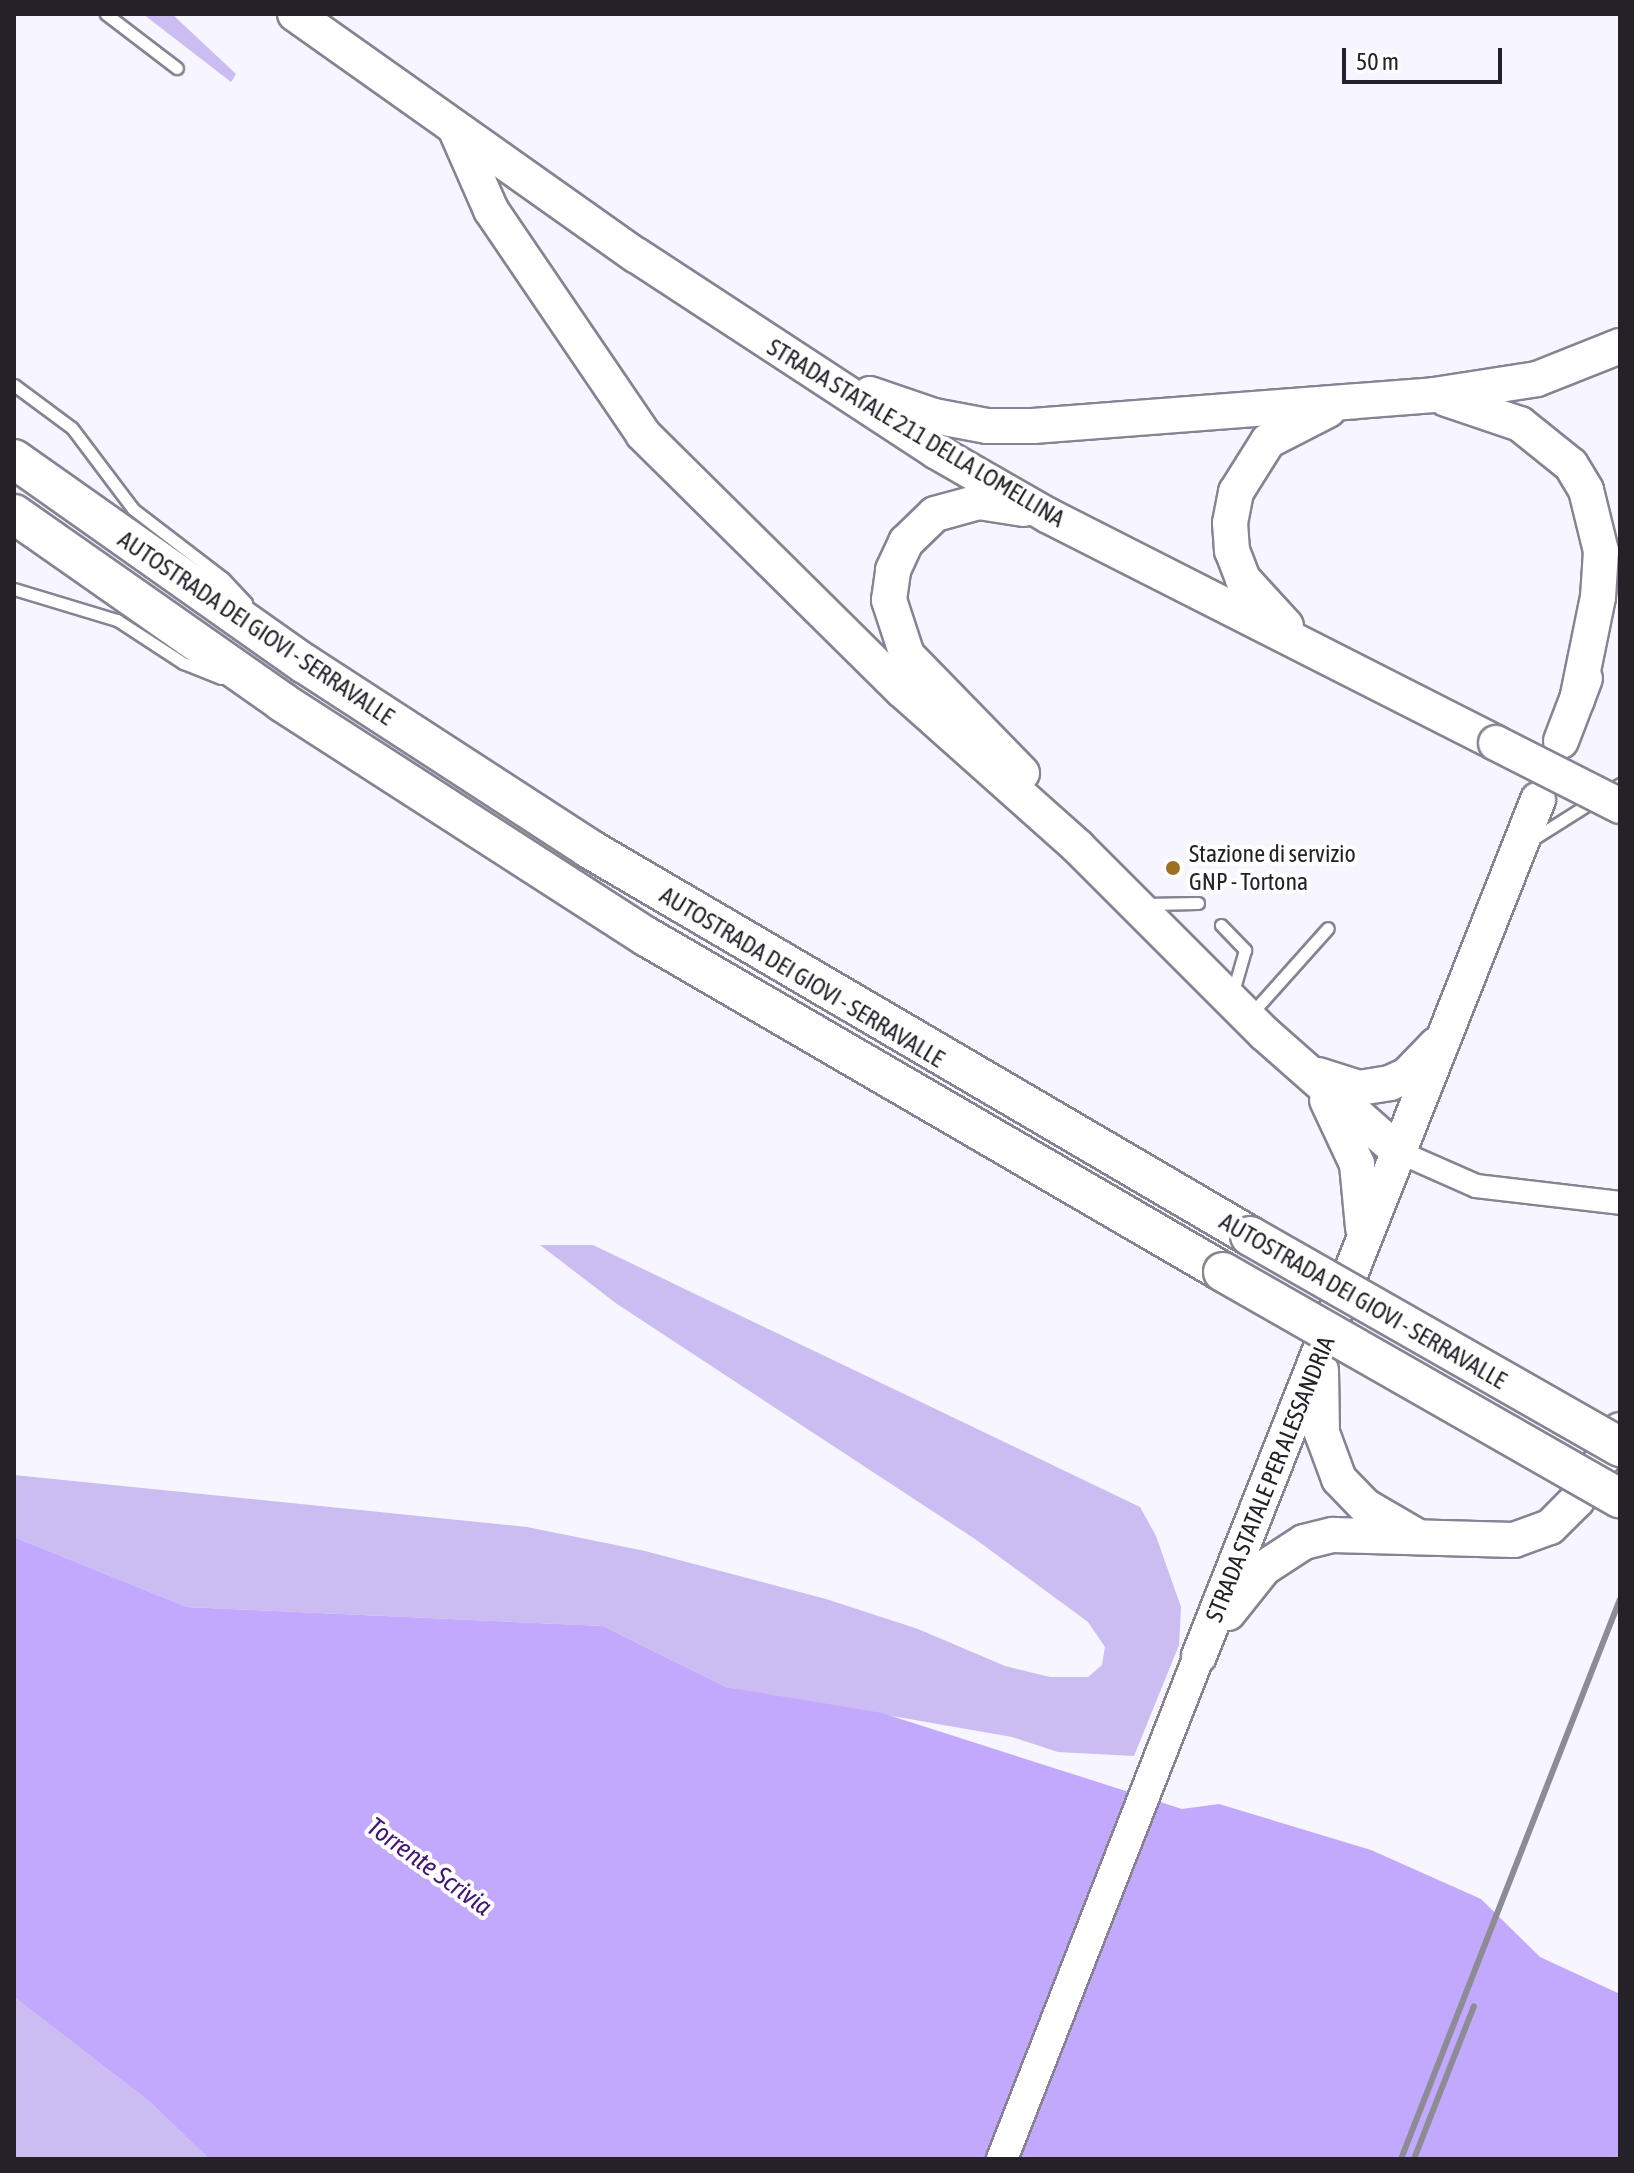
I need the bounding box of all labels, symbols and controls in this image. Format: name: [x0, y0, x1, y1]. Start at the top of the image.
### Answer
scale bar: [1346, 32, 1506, 82]
text: 50 m: [1356, 48, 1399, 75]
street label: STRADA STATALE 211 DELLA LOMELLINA: [762, 333, 1070, 533]
street label: AUTOSTRADA DEI GIOVI - SERRAVALLE: [113, 525, 399, 731]
place label: Stazione di servizio GNP - Tortona: [1189, 840, 1356, 896]
marker: Stazione di servizio GNP - Tortona: [1164, 859, 1182, 877]
street label: AUTOSTRADA DEI GIOVI - SERRAVALLE: [655, 881, 949, 1073]
street label: AUTOSTRADA DEI GIOVI - SERRAVALLE: [1214, 1207, 1512, 1395]
street label: STRADA STATALE PER ALESSANDRIA: [1199, 1332, 1341, 1626]
water label: Torrente Scrivia: [361, 1811, 497, 1923]

